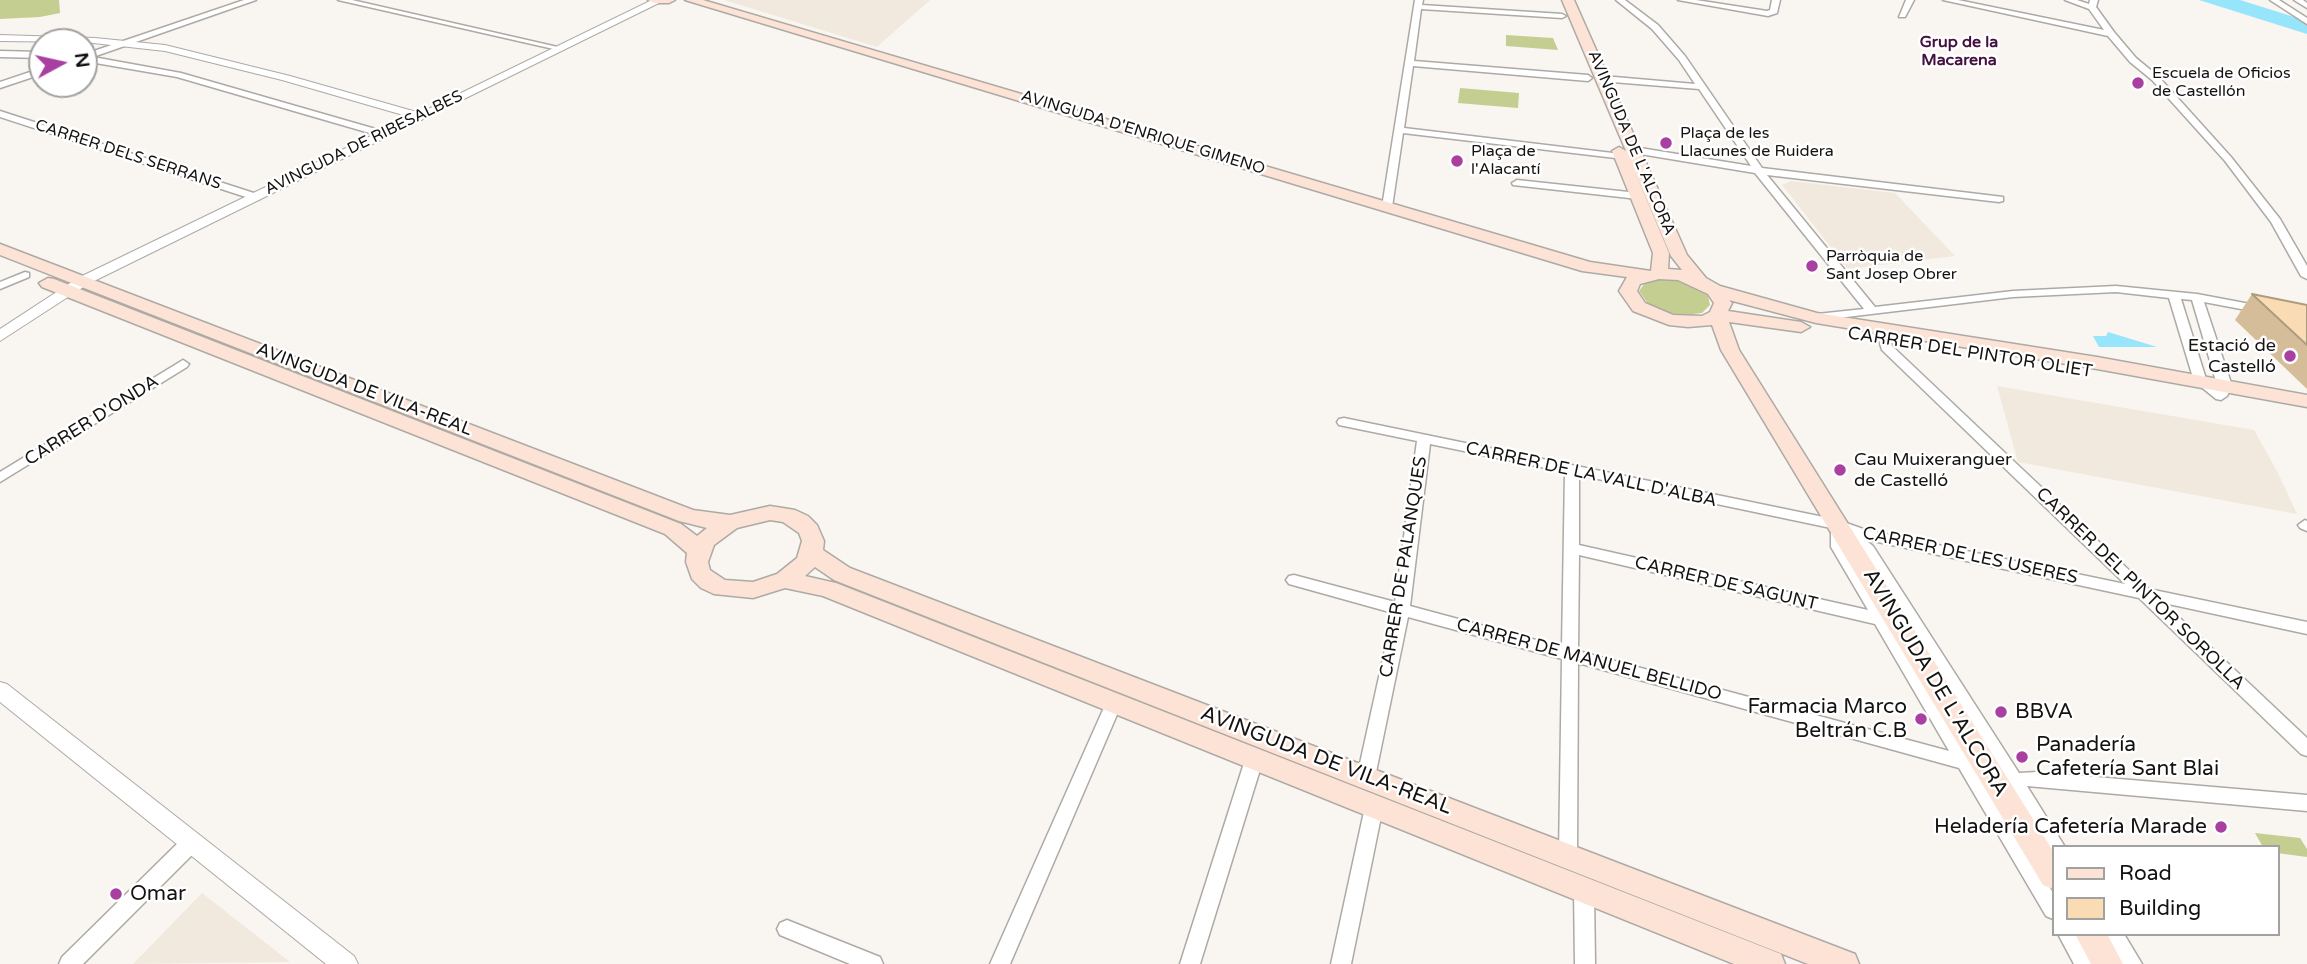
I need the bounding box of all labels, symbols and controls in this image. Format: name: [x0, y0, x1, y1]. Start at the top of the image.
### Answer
north arrow: [28, 28, 98, 98]
district label: Grup de la Macarena: [1920, 33, 1998, 71]
street label: AVINGUDA DE L'ALCORA: [1583, 48, 1679, 238]
text: N: [70, 51, 94, 69]
place label: Escuela de Oficios de Castellón: [2152, 64, 2291, 102]
marker: Escuela de Oficios de Castellón: [2130, 75, 2146, 91]
street label: AVINGUDA DE RIBESALBES: [262, 87, 466, 199]
street label: AVINGUDA D'ENRIQUE GIMENO: [1019, 87, 1267, 179]
street label: CARRER DELS SERRANS: [33, 116, 223, 194]
place label: Plaça de les Llacunes de Ruidera: [1680, 124, 1834, 162]
marker: Plaça de les Llacunes de Ruidera: [1658, 135, 1674, 151]
place label: Plaça de l'Alacantí: [1471, 142, 1541, 180]
marker: Plaça de l'Alacantí: [1449, 153, 1465, 169]
place label: Parròquia de Sant Josep Obrer: [1826, 247, 1957, 285]
marker: Parròquia de Sant Josep Obrer: [1804, 258, 1820, 274]
street label: CARRER DEL PINTOR OLIET: [1846, 323, 2094, 383]
place label: Estació de Castelló: [2188, 335, 2276, 378]
street label: AVINGUDA DE VILA-REAL: [253, 339, 475, 441]
marker: Estació de Castelló: [2282, 348, 2298, 364]
street label: CARRER D'ONDA: [21, 371, 163, 471]
street label: CARRER DE LA VALL D'ALBA: [1464, 438, 1718, 512]
place label: Cau Muixeranguer de Castelló: [1854, 449, 2012, 491]
street label: CARRER DE PALANQUES: [1376, 455, 1432, 679]
marker: Cau Muixeranguer de Castelló: [1832, 462, 1848, 478]
street label: CARRER DEL PINTOR SOROLLA: [2031, 483, 2249, 695]
street label: CARRER DE LES USERES: [1860, 523, 2080, 589]
street label: CARRER DE SAGUNT: [1632, 552, 1820, 616]
street label: AVINGUDA DE L'ALCORA: [1857, 564, 2013, 802]
street label: CARRER DE MANUEL BELLIDO: [1454, 614, 1724, 706]
place label: Farmacia Marco Beltrán C.B: [1748, 694, 1907, 744]
place label: BBVA: [2015, 699, 2073, 725]
street label: AVINGUDA DE VILA-REAL: [1197, 701, 1455, 821]
marker: BBVA: [1993, 704, 2009, 720]
marker: Farmacia Marco Beltrán C.B: [1913, 711, 1929, 727]
place label: Panadería Cafetería Sant Blai: [2036, 732, 2219, 782]
marker: Panadería Cafetería Sant Blai: [2014, 749, 2030, 765]
place label: Heladería Cafetería Marade: [1934, 814, 2207, 840]
marker: Heladería Cafetería Marade: [2213, 819, 2229, 835]
legend: [2052, 845, 2279, 936]
text: Road: [2119, 861, 2172, 886]
place label: Omar: [130, 881, 186, 907]
marker: Omar: [108, 886, 124, 902]
text: Building: [2119, 896, 2201, 921]

